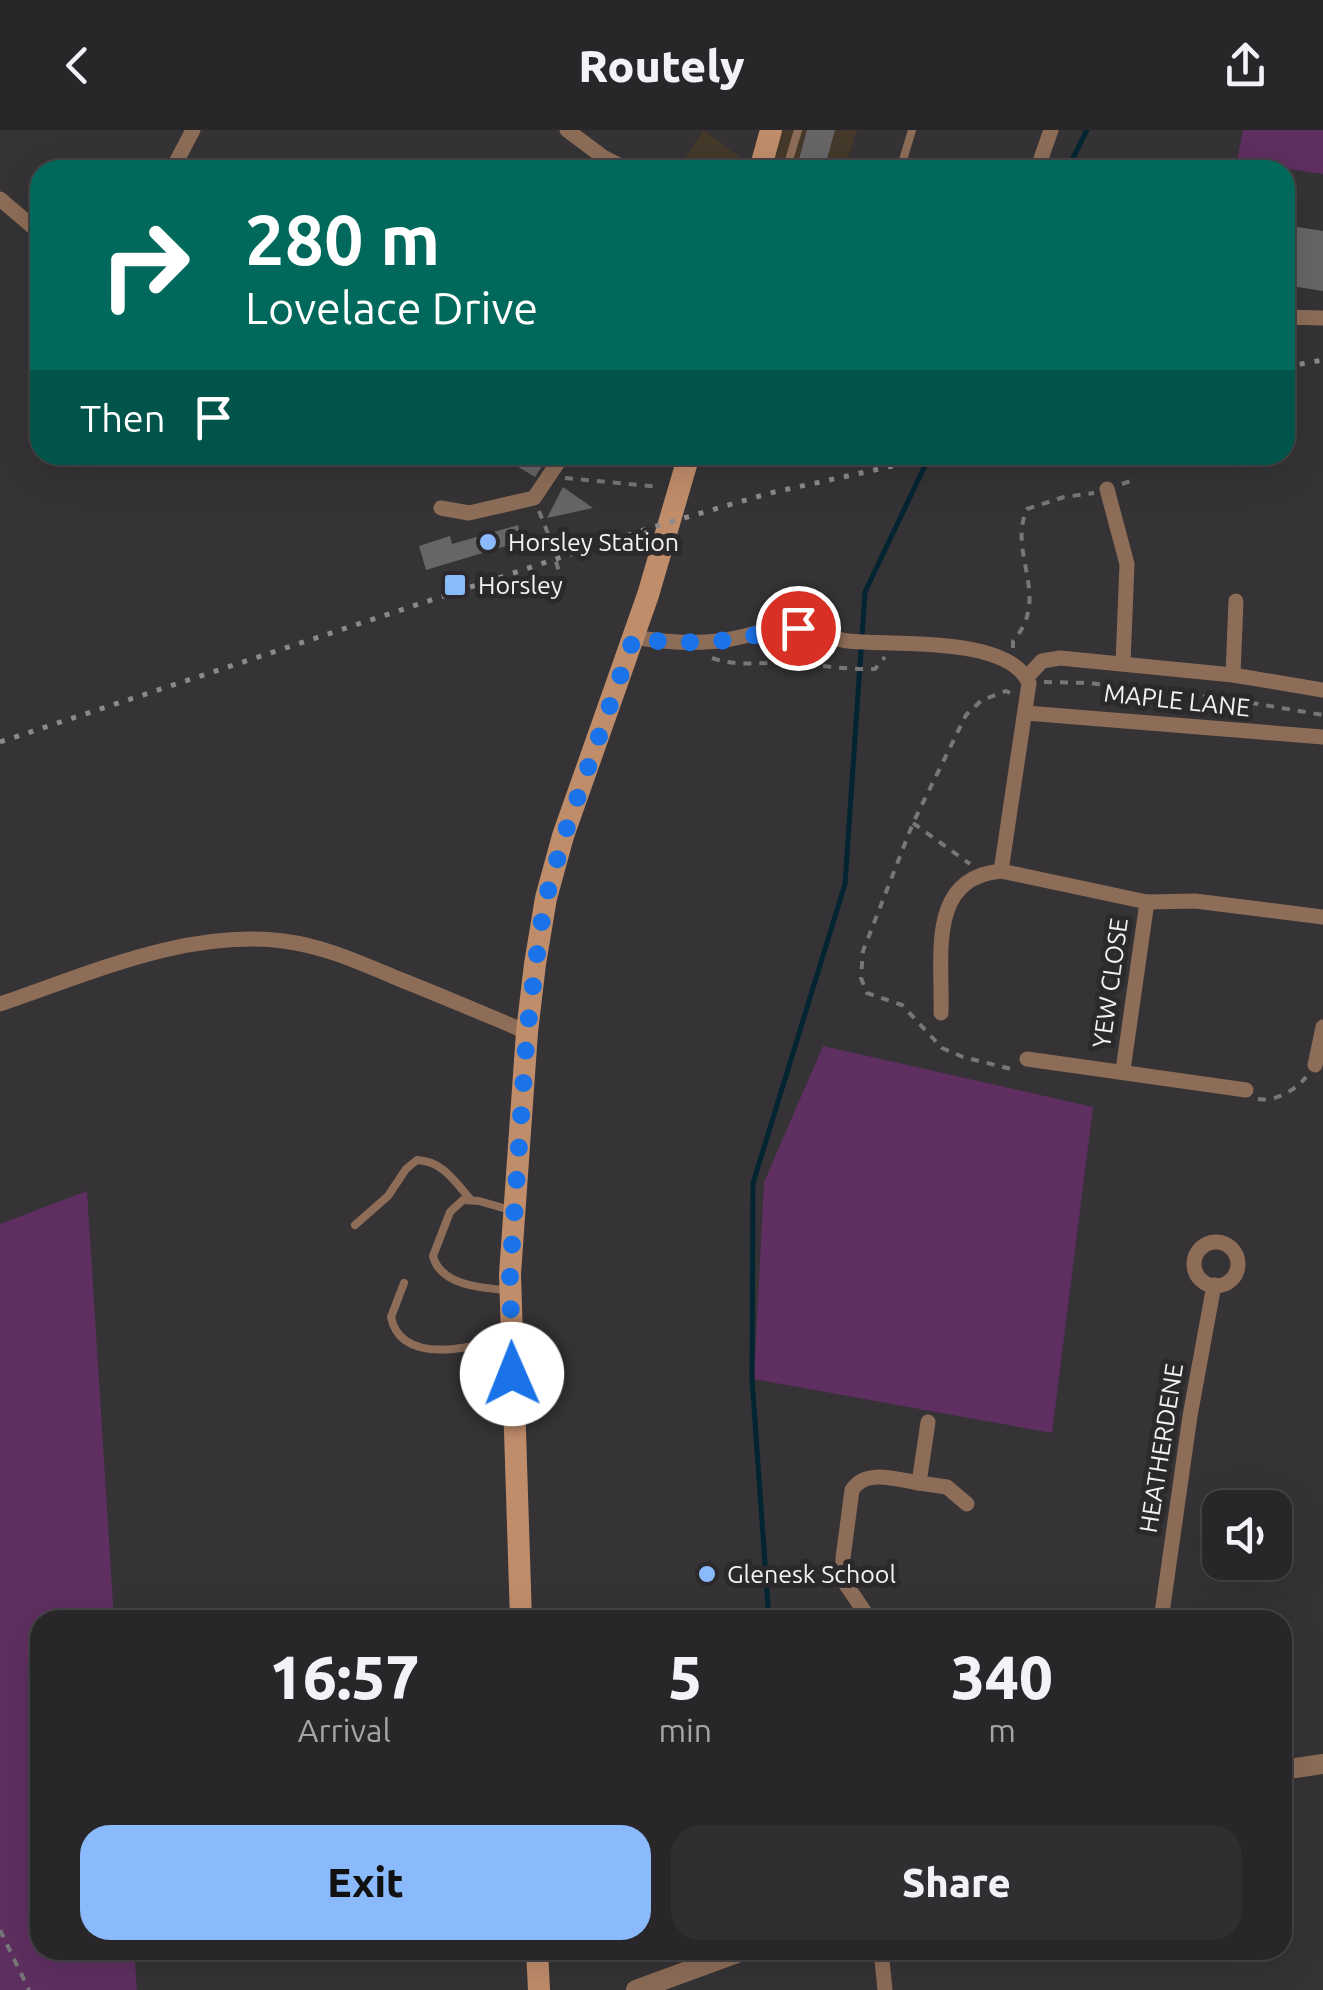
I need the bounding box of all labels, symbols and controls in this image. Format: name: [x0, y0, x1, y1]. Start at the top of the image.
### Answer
icon: back: [50, 38, 105, 93]
icon: share: [1218, 38, 1273, 93]
text: Routely: [578, 40, 745, 91]
icon: right: [80, 200, 210, 330]
text: 280 m: [245, 200, 440, 278]
text: Lovelace Drive: [245, 282, 538, 333]
icon: arrive: [186, 390, 241, 445]
text: Then: [80, 397, 166, 439]
place label: Horsley Station: [508, 528, 679, 556]
marker: Horsley Station: [477, 531, 499, 553]
place label: Horsley: [478, 571, 563, 599]
marker: Horsley: [442, 572, 468, 598]
pin: [756, 586, 841, 671]
icon: arrive: [771, 601, 826, 656]
street label: MAPLE LANE: [1102, 678, 1252, 722]
street label: YEW CLOSE: [1087, 916, 1133, 1050]
position arrow: [460, 1322, 564, 1426]
street label: HEATHERDENE: [1134, 1361, 1188, 1535]
map controls: [1202, 1490, 1292, 1580]
button: sound: [1202, 1490, 1292, 1580]
place label: Glenesk School: [727, 1560, 896, 1588]
marker: Glenesk School: [696, 1563, 718, 1585]
text: 16:57: [269, 1643, 419, 1710]
text: 5: [668, 1643, 702, 1710]
text: 340: [951, 1643, 1053, 1710]
text: Arrival: [298, 1712, 391, 1748]
text: min: [658, 1712, 712, 1748]
text: m: [988, 1712, 1016, 1748]
button: Exit: [80, 1825, 651, 1940]
button: Share: [671, 1825, 1242, 1940]

